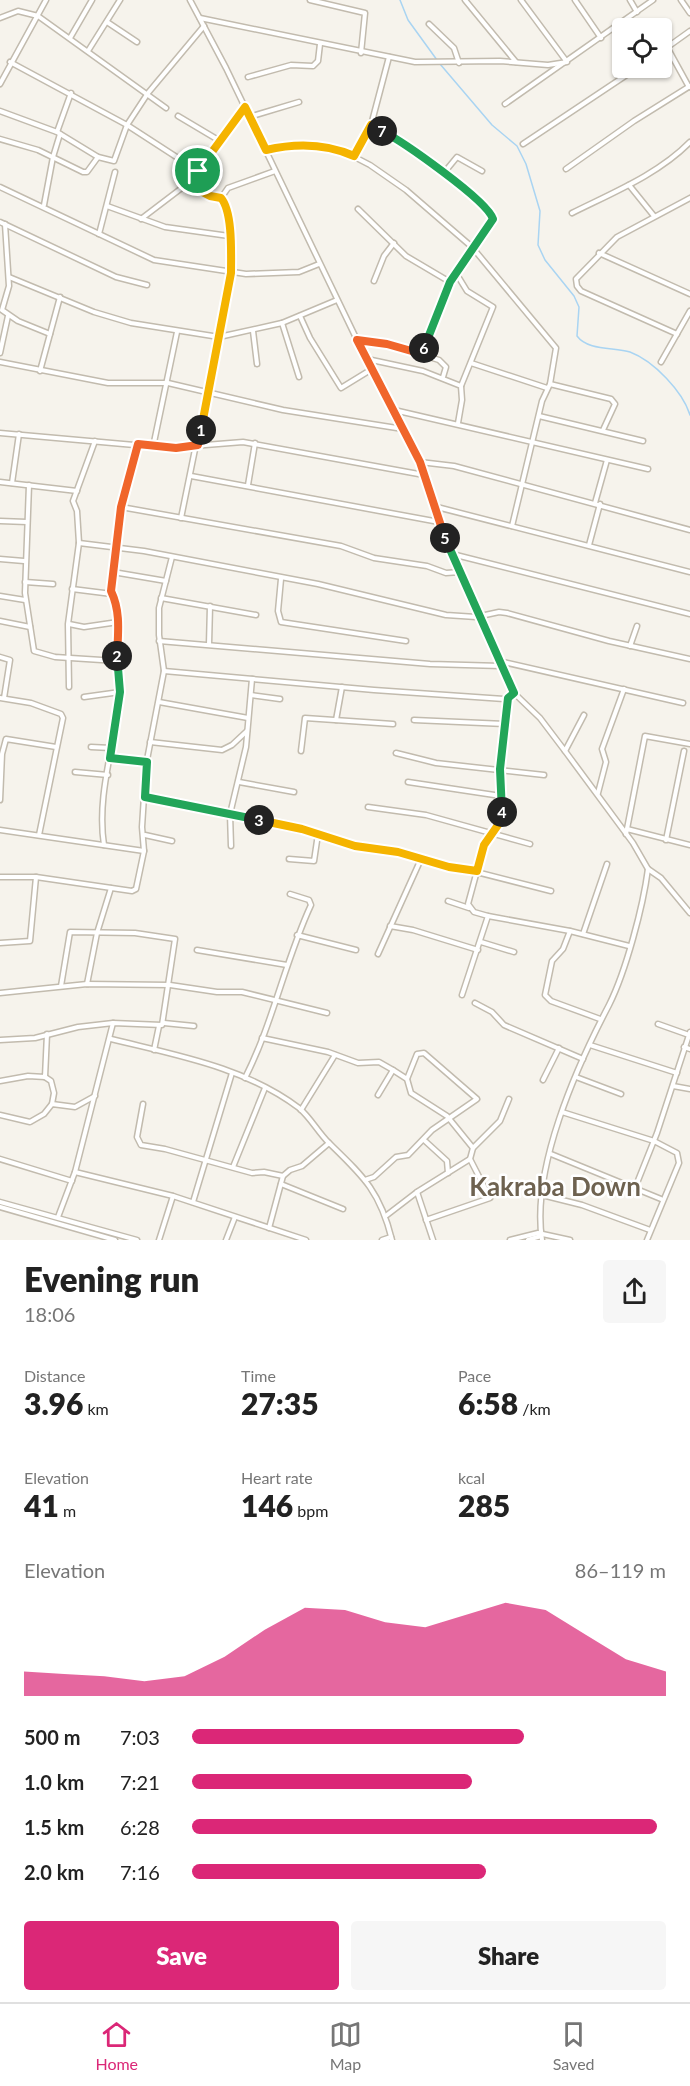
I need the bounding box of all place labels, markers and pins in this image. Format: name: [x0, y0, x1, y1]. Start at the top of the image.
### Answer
pin: 7: [367, 116, 397, 146]
pin: [172, 145, 223, 196]
pin: 6: [409, 333, 439, 363]
pin: 1: [186, 415, 216, 445]
pin: 5: [430, 523, 460, 553]
pin: 2: [102, 641, 132, 671]
pin: 4: [487, 797, 517, 827]
pin: 3: [244, 805, 274, 835]

